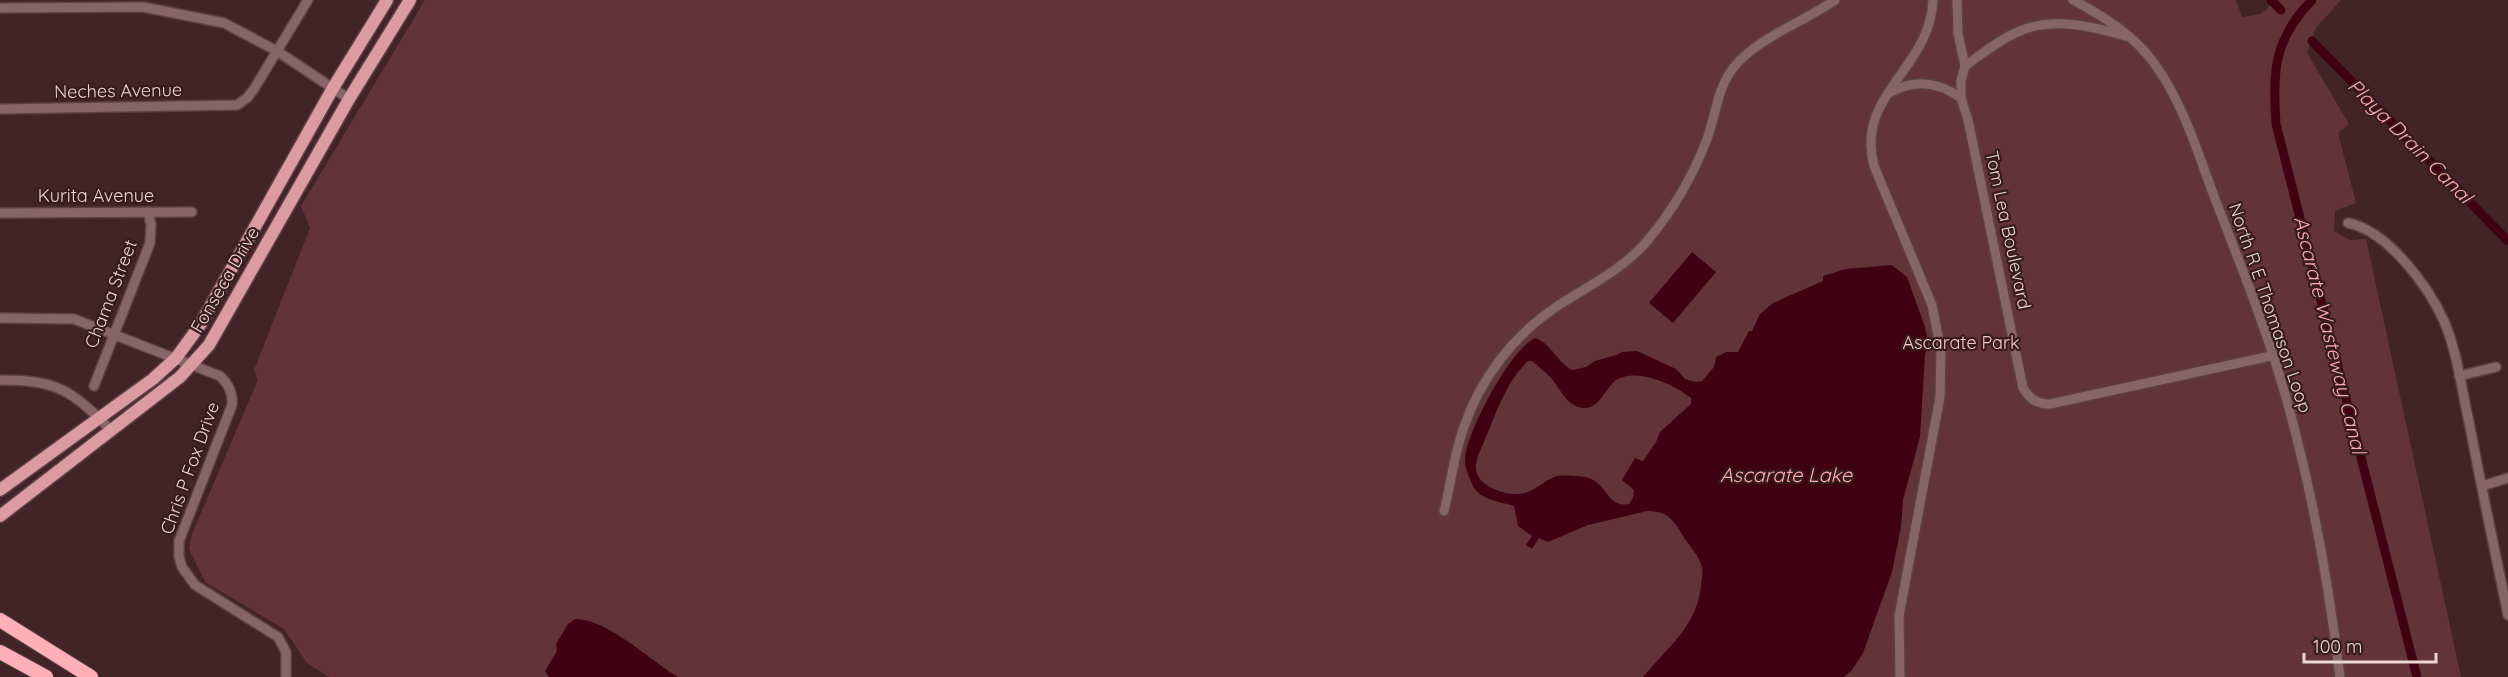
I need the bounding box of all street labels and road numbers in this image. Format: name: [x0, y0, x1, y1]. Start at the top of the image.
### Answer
street label: Neches Avenue: [54, 78, 182, 103]
street label: Tom Lea Boulevard: [1980, 149, 2037, 311]
street label: Kurita Avenue: [38, 184, 154, 207]
street label: North R E Thomason Loop: [2224, 200, 2317, 416]
street label: Fonseca Drive: [185, 223, 264, 337]
street label: Chama Street: [79, 236, 142, 351]
street label: Chris P Fox Drive: [155, 398, 224, 537]

